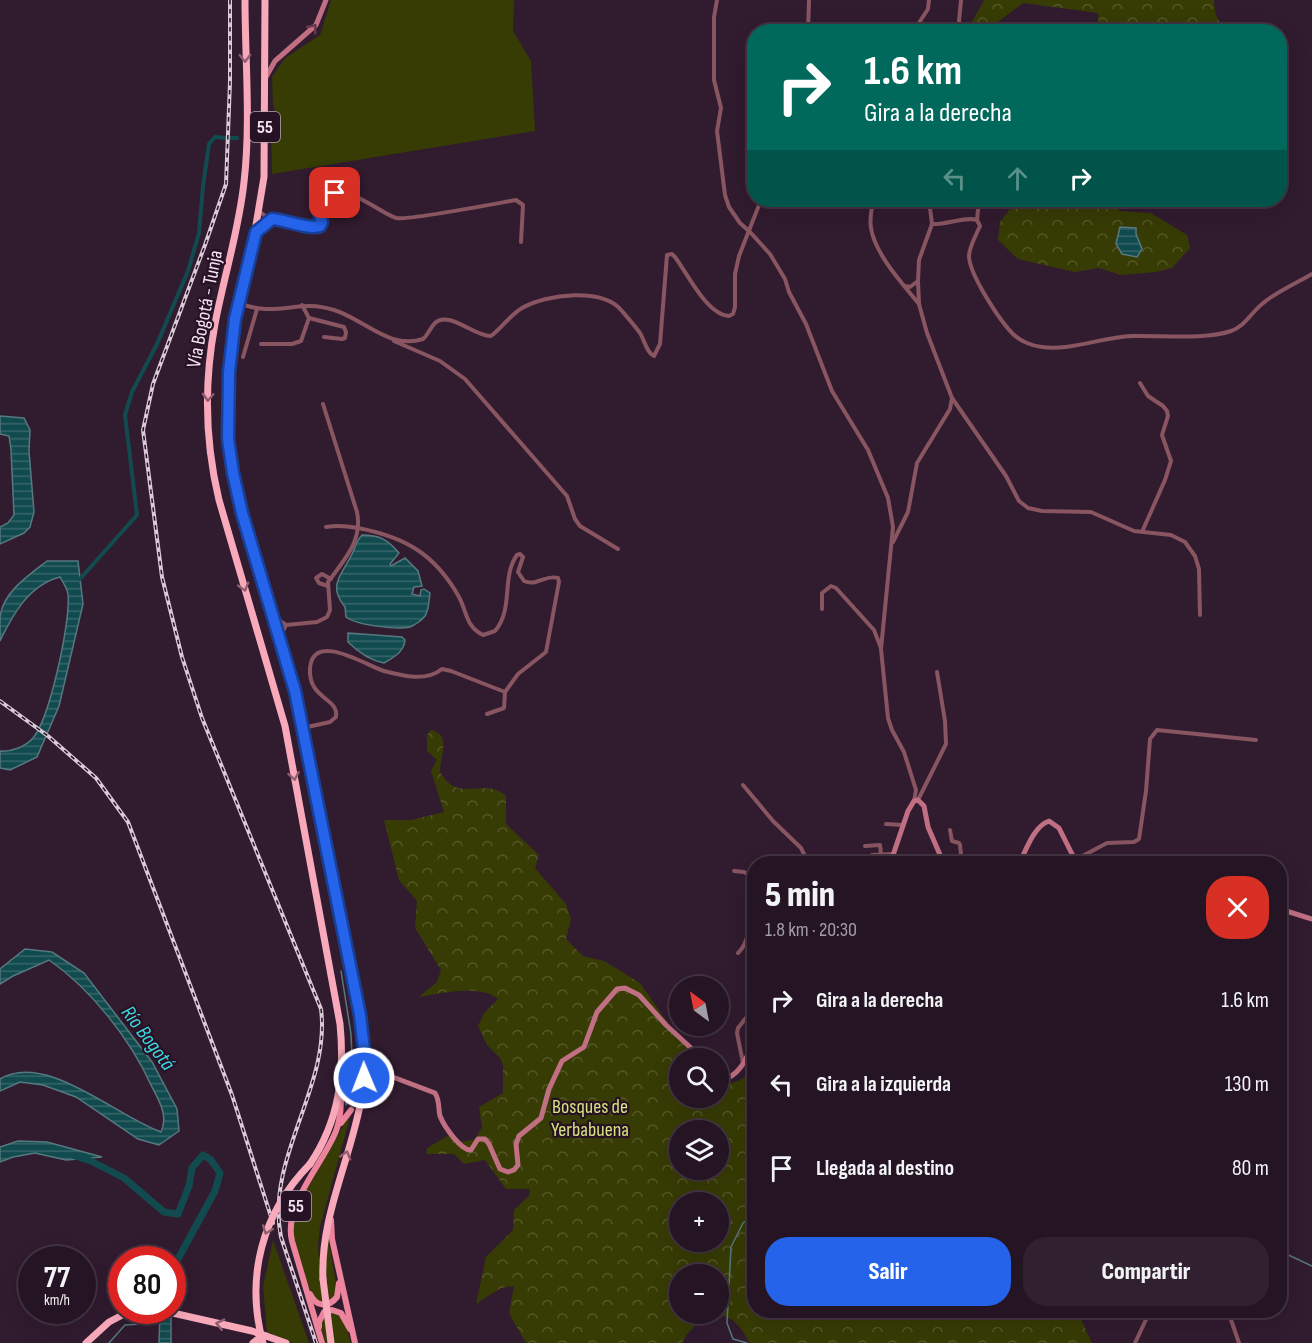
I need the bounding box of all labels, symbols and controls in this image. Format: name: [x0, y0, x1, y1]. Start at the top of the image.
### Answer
one-way arrow: [306, 23, 317, 34]
text: 1.6 km: [864, 46, 962, 97]
icon: right: [765, 48, 843, 126]
one-way arrow: [239, 54, 252, 63]
text: Gira a la derecha: [864, 97, 1012, 129]
road number: 55: [250, 112, 280, 142]
icon: left: [938, 162, 971, 195]
icon: ahead: [1001, 162, 1034, 195]
icon: right: [1064, 162, 1097, 195]
pin: [309, 167, 360, 218]
icon: arrive: [318, 176, 351, 209]
street label: Vía Bogotá - Tunja: [182, 248, 228, 370]
one-way arrow: [201, 392, 214, 401]
one-way arrow: [237, 581, 249, 592]
one-way arrow: [287, 770, 300, 780]
text: 5 min: [765, 874, 835, 917]
button: close: [1206, 876, 1269, 939]
text: 1.8 km · 20:30: [765, 918, 857, 942]
north arrow: [669, 976, 729, 1036]
map controls: [669, 976, 729, 1324]
icon: right: [765, 984, 798, 1017]
text: Gira a la derecha: [816, 987, 943, 1014]
text: 1.6 km: [1221, 987, 1269, 1014]
water label: Río Bogotá: [116, 1001, 181, 1076]
position arrow: [332, 1046, 396, 1110]
button: search: [669, 1048, 729, 1108]
icon: left: [765, 1068, 798, 1101]
text: Gira a la izquierda: [816, 1071, 951, 1098]
text: 130 m: [1225, 1071, 1269, 1098]
park label: Bosques de Yerbabuena: [551, 1095, 629, 1142]
button: layers: [669, 1120, 729, 1180]
one-way arrow: [339, 1150, 351, 1161]
icon: arrive: [765, 1152, 798, 1185]
text: Llegada al destino: [816, 1155, 954, 1182]
text: 80 m: [1232, 1155, 1269, 1182]
road number: 55: [281, 1191, 311, 1221]
button: +: [669, 1192, 729, 1252]
one-way arrow: [261, 1224, 274, 1235]
button: Salir: [765, 1237, 1011, 1306]
button: Compartir: [1023, 1237, 1269, 1306]
speed limit sign: 80: [108, 1246, 186, 1324]
text: 77: [44, 1260, 70, 1296]
button: −: [669, 1264, 729, 1324]
text: km/h: [44, 1291, 70, 1310]
one-way arrow: [215, 1319, 225, 1332]

